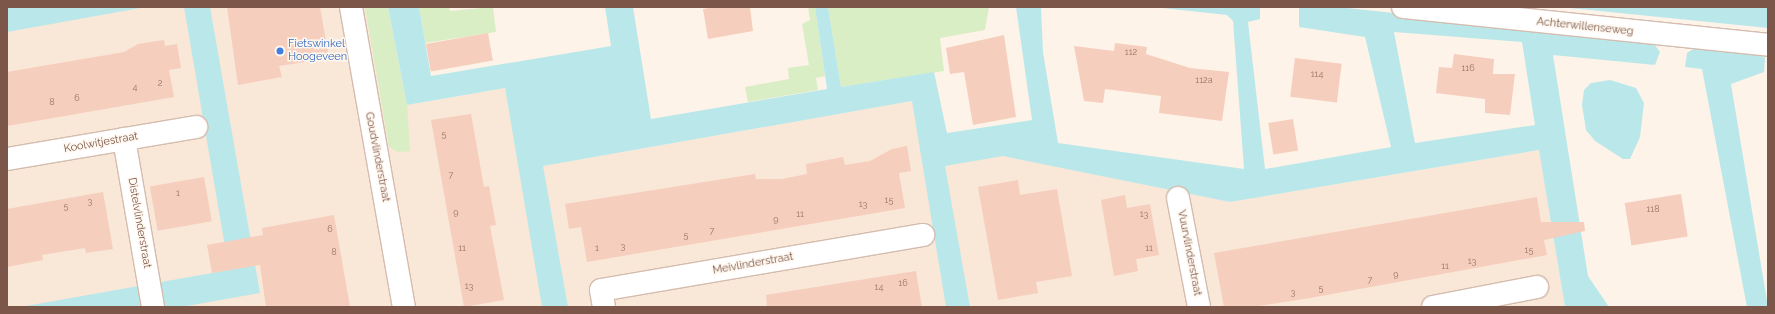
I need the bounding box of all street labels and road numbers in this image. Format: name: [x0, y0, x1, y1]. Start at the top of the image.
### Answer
street label: Achterwillenseweg: [1536, 15, 1634, 39]
street label: Goudvlinderstraat: [362, 111, 392, 203]
street label: Koolwitjestraat: [63, 130, 139, 156]
street label: Distelvlinderstraat: [125, 177, 153, 269]
street label: Vuurvlinderstraat: [1174, 209, 1204, 297]
street label: Meivlinderstraat: [712, 250, 794, 278]

